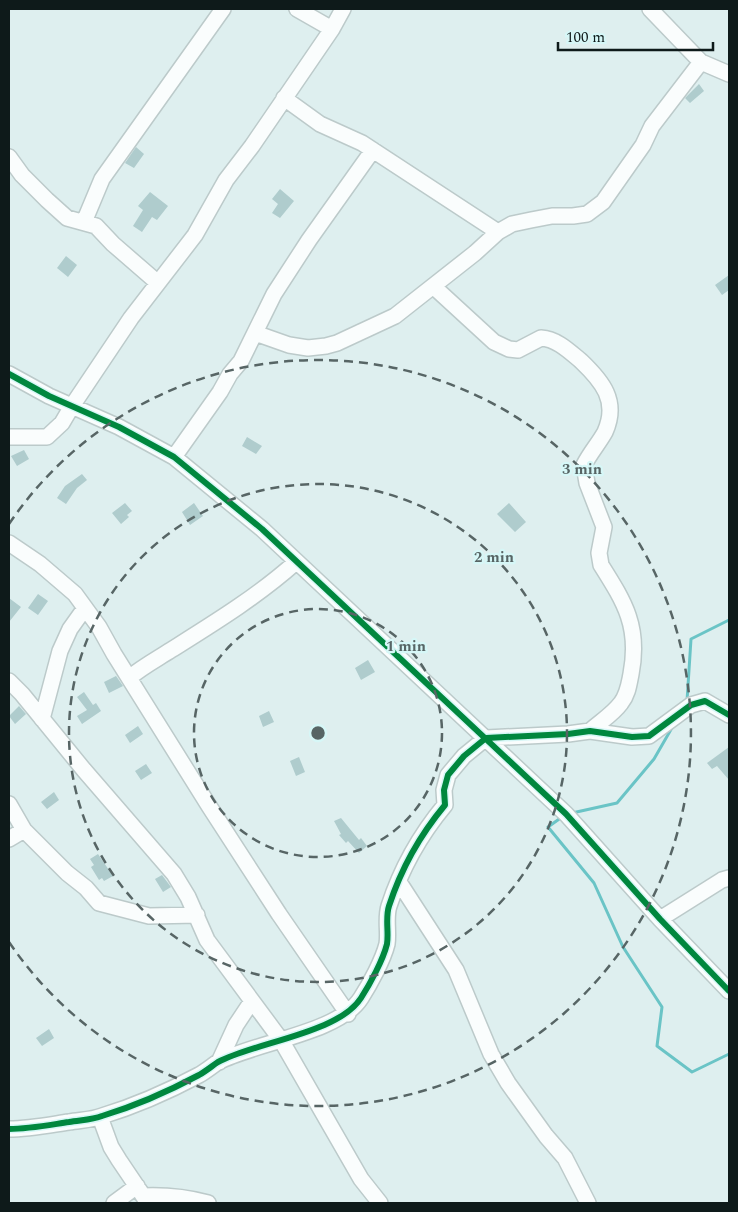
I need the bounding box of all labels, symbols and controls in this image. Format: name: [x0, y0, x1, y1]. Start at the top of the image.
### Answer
scale bar: [558, 20, 713, 52]
text: 100 m: [566, 26, 605, 49]
text: 3 min: [562, 458, 602, 481]
text: 2 min: [474, 546, 514, 569]
text: 1 min: [386, 635, 426, 658]
centre of rings: [309, 724, 327, 742]

